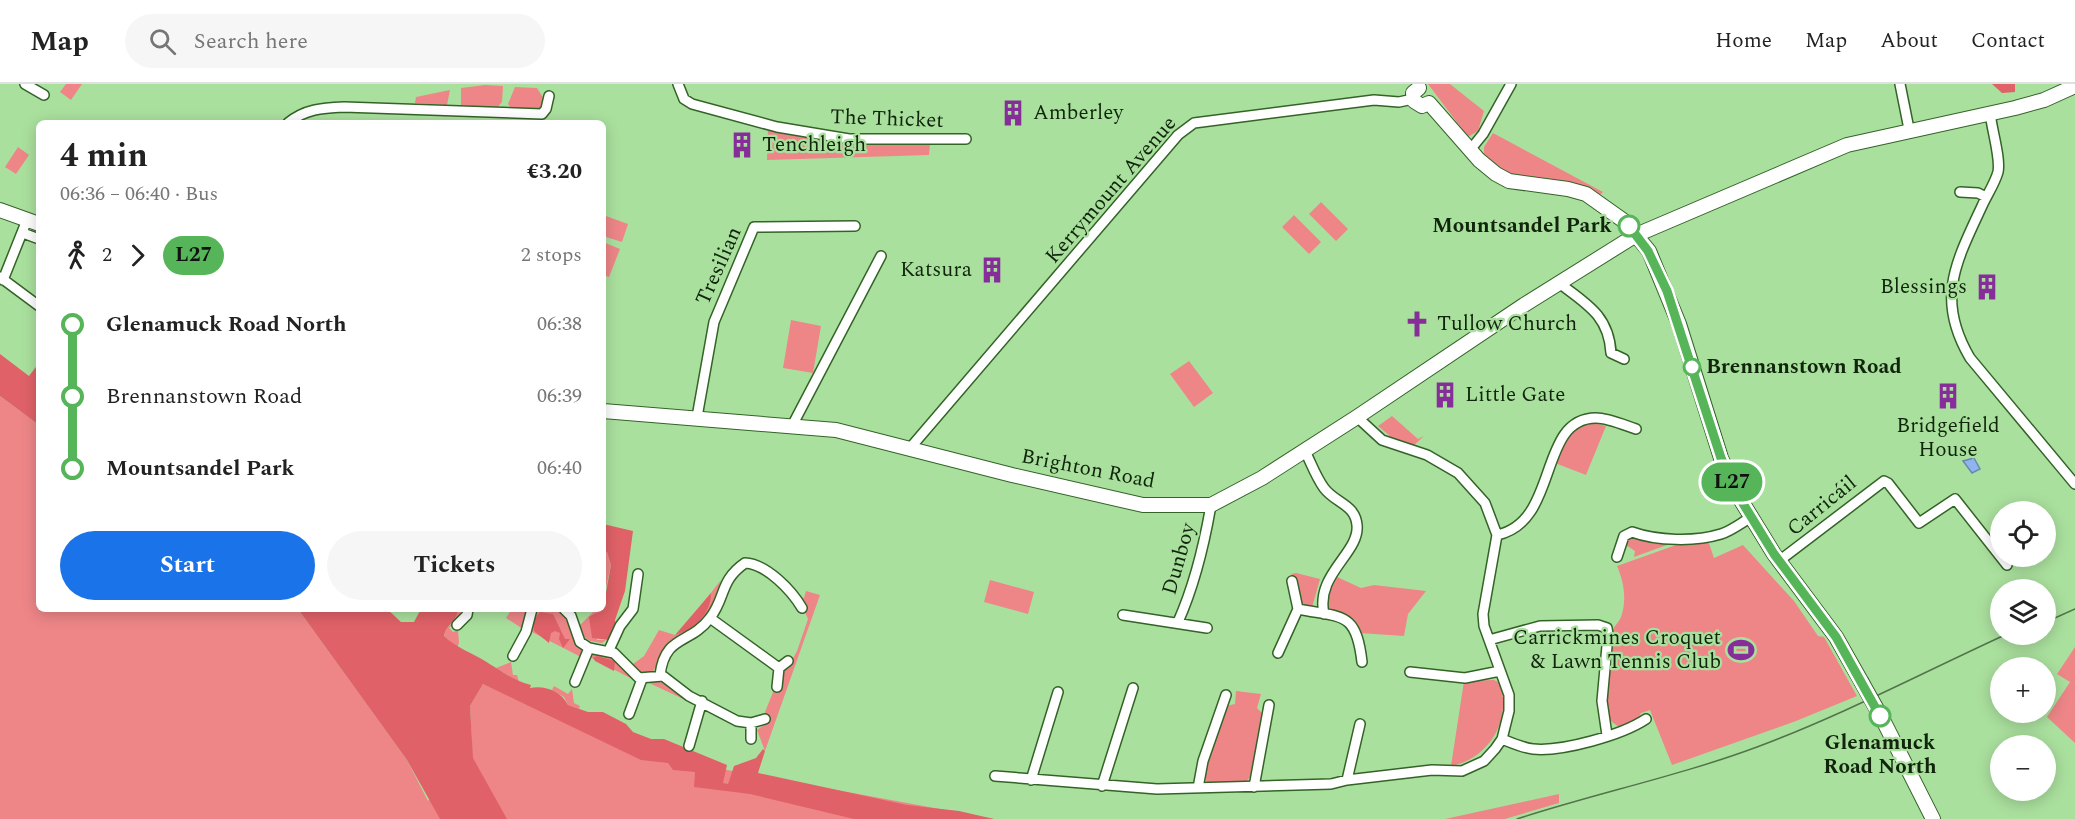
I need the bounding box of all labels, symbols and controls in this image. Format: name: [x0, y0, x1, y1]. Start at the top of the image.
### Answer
search box: [125, 14, 545, 68]
text: Map: [30, 20, 89, 63]
icon: search: [146, 25, 179, 58]
text: Search here: [194, 25, 308, 58]
text: Home: [1715, 25, 1772, 57]
text: Map: [1805, 25, 1847, 57]
text: About: [1880, 25, 1938, 57]
text: Contact: [1971, 25, 2045, 57]
place label: Amberley: [1033, 97, 1124, 129]
building icon: Amberley: [998, 98, 1028, 128]
street label: The Thicket: [830, 101, 944, 137]
street label: Kerrymount Avenue: [1038, 109, 1184, 271]
place label: Tenchleigh: [762, 129, 866, 161]
building icon: Tenchleigh: [727, 130, 757, 160]
text: 4 min: [60, 131, 148, 181]
text: €3.20: [527, 155, 582, 188]
text: 06:36 – 06:40 · Bus: [60, 179, 218, 209]
place label: Mountsandel Park: [1432, 210, 1612, 242]
marker: Mountsandel Park: [1618, 215, 1640, 237]
street label: Tresilian: [688, 222, 750, 310]
icon: walk: [60, 239, 93, 272]
icon: forward: [121, 239, 154, 272]
text: L27: [175, 239, 212, 271]
text: 2: [102, 240, 112, 270]
text: 2 stops: [521, 240, 582, 270]
place label: Katsura: [900, 254, 973, 286]
building icon: Katsura: [977, 255, 1007, 285]
place label: Blessings: [1880, 271, 1967, 303]
building icon: Blessings: [1972, 272, 2002, 302]
text: Glenamuck Road North: [106, 308, 347, 341]
place label: Tullow Church: [1437, 308, 1577, 340]
text: 06:38: [537, 309, 582, 339]
church icon: Tullow Church: [1402, 309, 1432, 339]
place label: Brennanstown Road: [1706, 351, 1902, 383]
marker: Brennanstown Road: [1683, 358, 1701, 376]
place label: Little Gate: [1465, 379, 1565, 411]
text: Brennanstown Road: [106, 380, 302, 413]
building icon: Little Gate: [1430, 380, 1460, 410]
text: 06:39: [537, 381, 582, 411]
building icon: Bridgefield House: [1933, 381, 1963, 411]
place label: Bridgefield House: [1896, 410, 2000, 466]
street label: Brighton Road: [1018, 440, 1158, 498]
text: Mountsandel Park: [106, 452, 295, 485]
text: 06:40: [537, 453, 582, 483]
line badge: L27: [1698, 462, 1766, 502]
text: L27: [1713, 466, 1751, 498]
street label: Carricáil: [1780, 468, 1864, 544]
map controls: [1990, 501, 2056, 801]
button: locate: [1990, 501, 2056, 567]
street label: Dunboy: [1154, 518, 1205, 599]
button: Start: [60, 531, 315, 600]
button: Tickets: [327, 531, 582, 600]
button: layers: [1990, 579, 2056, 645]
place label: Carrickmines Croquet & Lawn Tennis Club: [1513, 622, 1721, 678]
sports icon: Carrickmines Croquet & Lawn Tennis Club: [1726, 635, 1756, 665]
button: +: [1990, 657, 2056, 723]
marker: Glenamuck Road North: [1869, 705, 1891, 727]
place label: Glenamuck Road North: [1823, 727, 1937, 783]
button: −: [1990, 735, 2056, 801]

